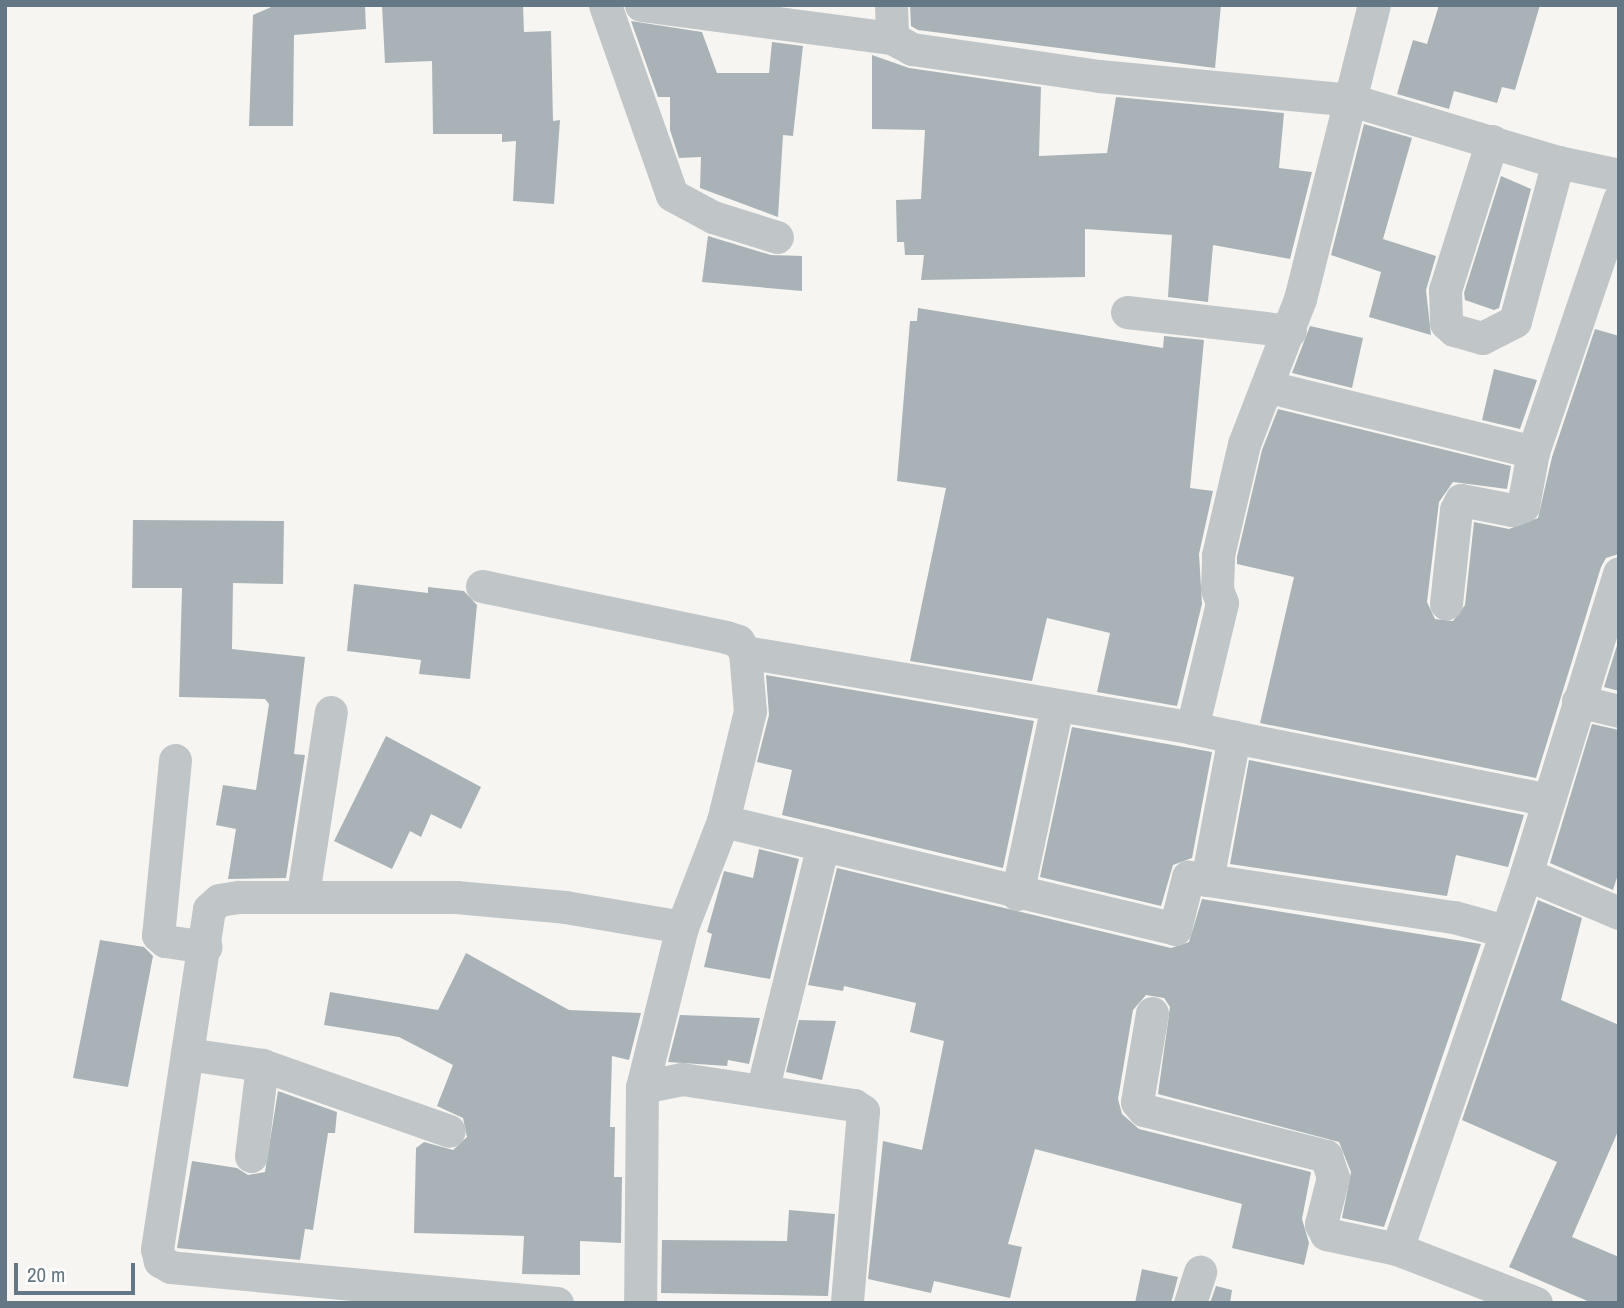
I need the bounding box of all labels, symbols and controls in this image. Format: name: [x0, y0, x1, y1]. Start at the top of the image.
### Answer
scale bar: [18, 1248, 138, 1292]
text: 20 m: [27, 1260, 65, 1289]

